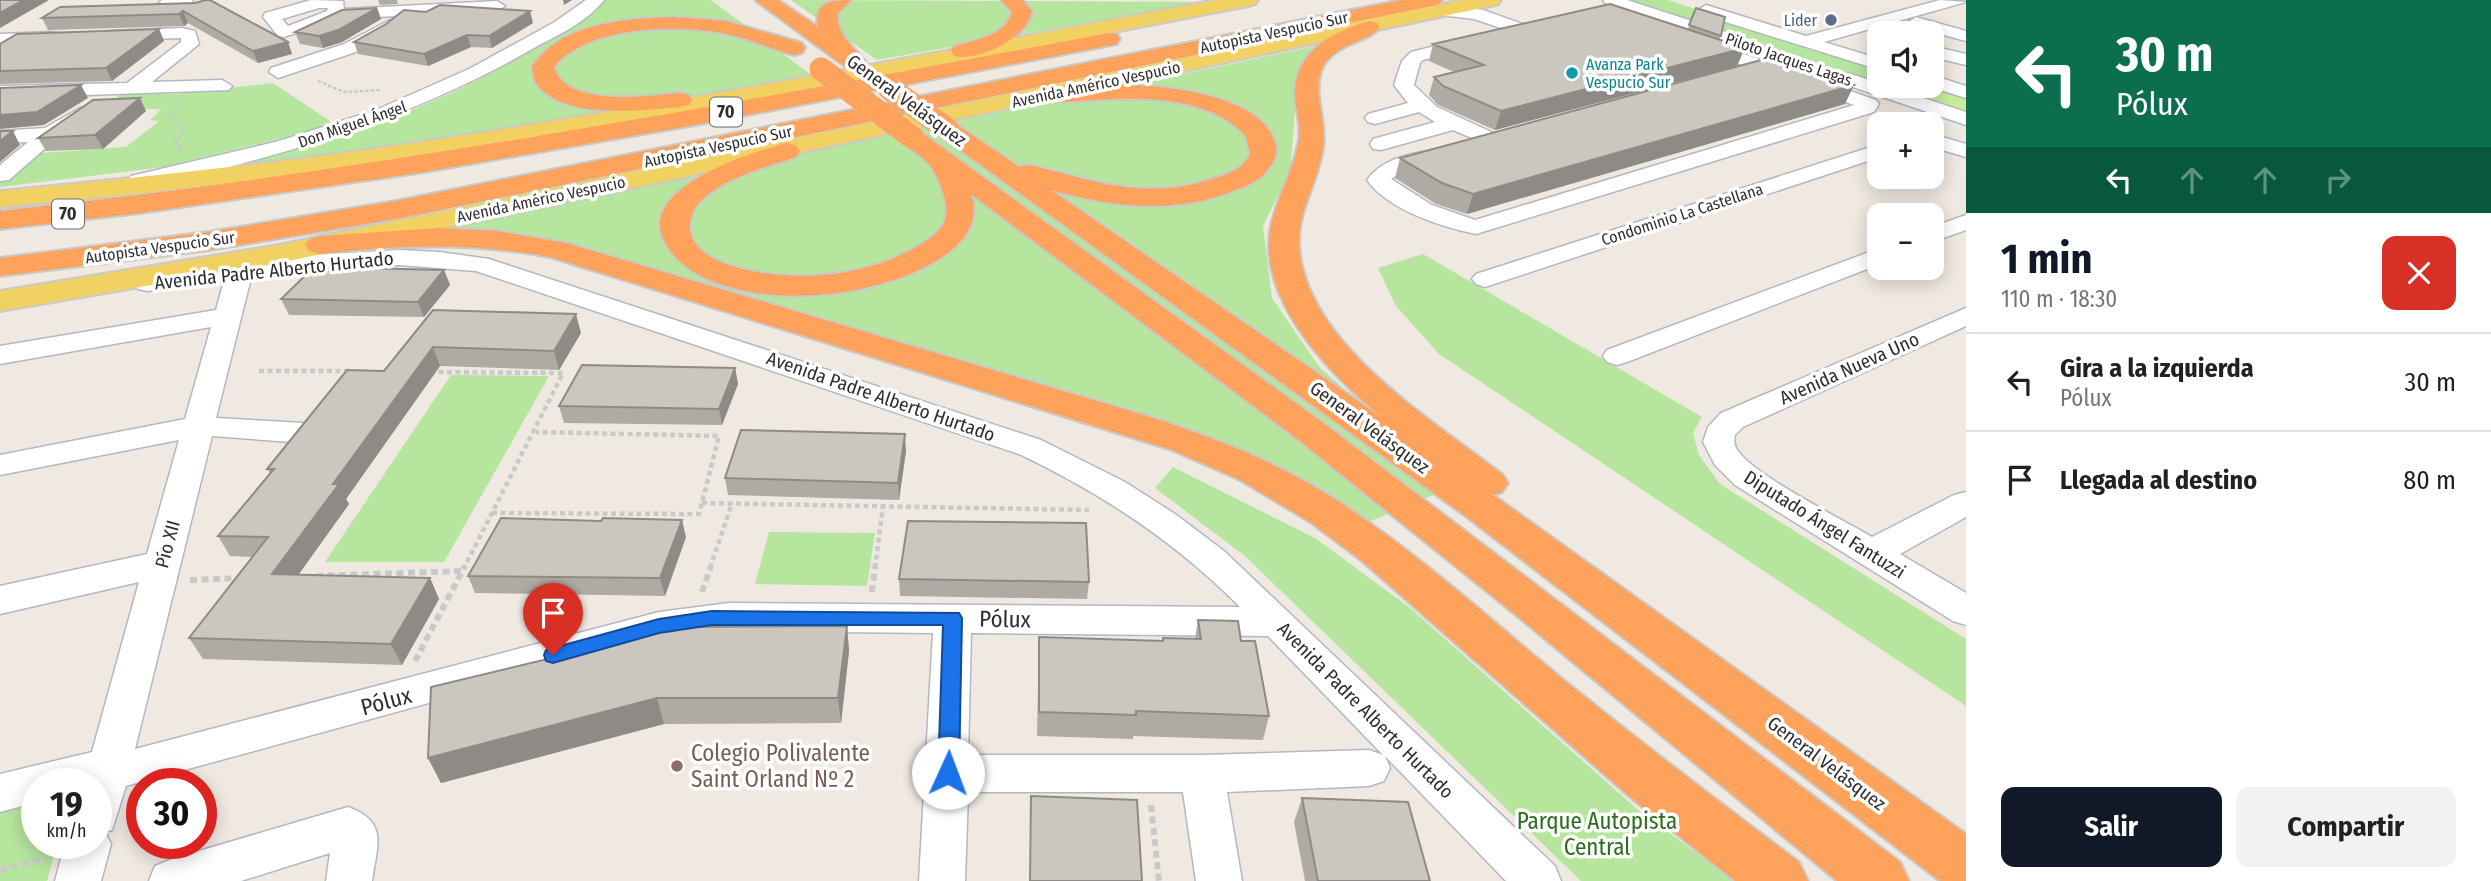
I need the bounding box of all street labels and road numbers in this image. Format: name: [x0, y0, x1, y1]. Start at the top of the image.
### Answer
street label: Autopista Vespucio Sur: [1198, 7, 1350, 57]
street label: Piloto Jacques Lagas: [1723, 29, 1855, 90]
street label: General Velásquez: [843, 49, 971, 152]
street label: Avenida Américo Vespucio: [1010, 57, 1182, 112]
street label: Don Miguel Ángel: [296, 97, 409, 152]
road number: 70: [710, 98, 742, 127]
street label: Autopista Vespucio Sur: [642, 121, 794, 171]
street label: Avenida Américo Vespucio: [455, 172, 627, 227]
street label: Condominio La Castellana: [1599, 179, 1766, 250]
road number: 70: [52, 200, 84, 229]
street label: Autopista Vespucio Sur: [84, 228, 236, 267]
street label: Avenida Padre Alberto Hurtado: [153, 247, 395, 294]
street label: Avenida Nueva Uno: [1776, 327, 1923, 410]
street label: Avenida Padre Alberto Hurtado: [764, 347, 998, 446]
street label: General Velásquez: [1306, 376, 1434, 479]
street label: Diputado Ángel Fantuzzi: [1740, 465, 1910, 583]
street label: Pío XII: [150, 518, 185, 570]
street label: Pólux: [979, 605, 1031, 633]
street label: Avenida Padre Alberto Hurtado: [1273, 617, 1459, 803]
street label: Pólux: [357, 681, 415, 721]
street label: General Velásquez: [1763, 711, 1891, 816]

